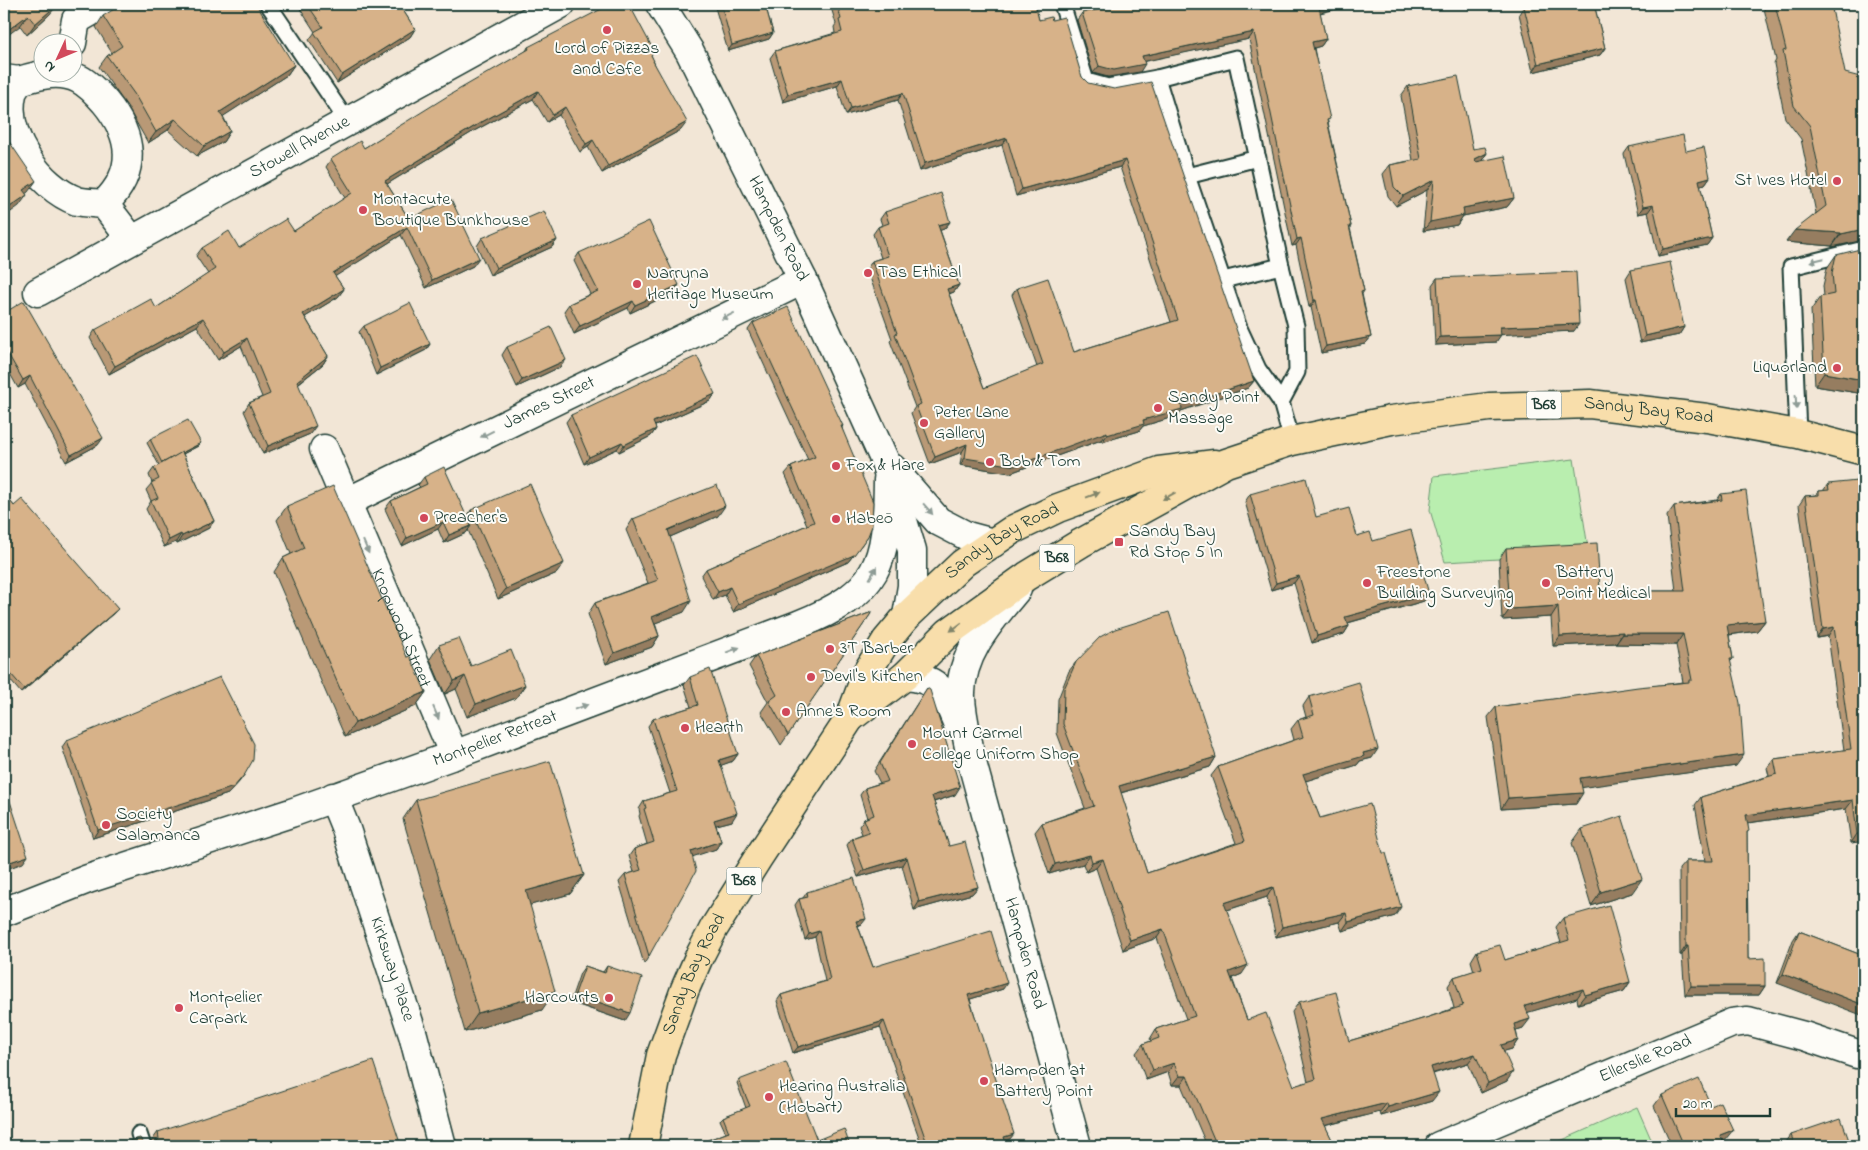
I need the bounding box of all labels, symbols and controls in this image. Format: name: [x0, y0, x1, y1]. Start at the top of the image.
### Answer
marker: Lord of Pizzas and Cafe: [601, 24, 613, 36]
north arrow: [32, 32, 82, 82]
place label: Lord of Pizzas and Cafe: [555, 36, 659, 83]
text: N: [39, 55, 61, 77]
street label: Stowell Avenue: [245, 109, 356, 186]
place label: St Ives Hotel: [1734, 168, 1827, 194]
street label: Hampden Road: [741, 172, 815, 286]
marker: St Ives Hotel: [1831, 175, 1843, 187]
place label: Montacute Boutique Bunkhouse: [372, 187, 530, 234]
marker: Montacute Boutique Bunkhouse: [357, 204, 369, 216]
one-way arrow: [1809, 256, 1824, 264]
place label: Tas Ethical: [878, 260, 961, 286]
place label: Narryna Heritage Museum: [647, 261, 773, 309]
marker: Tas Ethical: [862, 267, 874, 279]
marker: Narryna Heritage Museum: [631, 278, 643, 290]
one-way arrow: [721, 313, 735, 321]
place label: Liquorland: [1753, 355, 1827, 381]
marker: Liquorland: [1831, 362, 1843, 374]
street label: James Street: [499, 370, 600, 437]
place label: Sandy Point Massage: [1168, 385, 1260, 433]
street label: Sandy Bay Road: [1583, 391, 1716, 432]
road number: B68: [1526, 392, 1562, 418]
one-way arrow: [1793, 394, 1801, 410]
place label: Peter Lane Gallery: [934, 400, 1010, 447]
marker: Sandy Point Massage: [1152, 402, 1164, 414]
marker: Peter Lane Gallery: [918, 417, 930, 429]
one-way arrow: [480, 430, 494, 438]
place label: Bob & Tom: [999, 449, 1081, 475]
place label: Fox & Hare: [845, 453, 925, 479]
marker: Bob & Tom: [984, 456, 996, 468]
marker: Fox & Hare: [830, 460, 842, 472]
one-way arrow: [1085, 490, 1100, 498]
one-way arrow: [1162, 491, 1175, 500]
street label: Sandy Bay Road: [939, 496, 1064, 586]
one-way arrow: [922, 503, 933, 516]
place label: Preacher's: [434, 505, 508, 531]
place label: Habeō: [846, 506, 893, 532]
marker: Preacher's: [418, 512, 430, 524]
marker: Habeō: [830, 513, 842, 525]
place label: Sandy Bay Rd Stop 5 In: [1129, 519, 1223, 566]
marker: Sandy Bay Rd Stop 5 In: [1113, 536, 1125, 548]
one-way arrow: [362, 540, 370, 554]
road number: B68: [1040, 544, 1074, 572]
place label: Freestone Building Surveying: [1376, 560, 1514, 608]
place label: Battery Point Medical: [1555, 560, 1650, 607]
street label: Knopwood Street: [363, 565, 437, 692]
one-way arrow: [868, 567, 877, 580]
marker: Freestone Building Surveying: [1361, 577, 1373, 589]
marker: Battery Point Medical: [1540, 577, 1552, 589]
one-way arrow: [949, 622, 963, 632]
place label: 3T Barber: [840, 636, 913, 662]
marker: 3T Barber: [824, 643, 836, 655]
one-way arrow: [726, 646, 741, 654]
place label: Devil's Kitchen: [820, 664, 923, 690]
marker: Devil's Kitchen: [805, 671, 817, 683]
place label: Anne's Room: [796, 699, 891, 725]
one-way arrow: [574, 703, 589, 711]
street label: Montpelier Retreat: [430, 704, 561, 774]
one-way arrow: [432, 706, 440, 721]
marker: Anne's Room: [780, 706, 792, 718]
place label: Hearth: [695, 715, 743, 741]
place label: Mount Carmel College Uniform Shop: [922, 721, 1079, 769]
marker: Hearth: [679, 722, 691, 734]
marker: Mount Carmel College Uniform Shop: [906, 738, 918, 750]
place label: Society Salamanca: [116, 802, 200, 849]
marker: Society Salamanca: [100, 819, 112, 831]
road number: B68: [726, 868, 762, 894]
street label: Hampden Road: [997, 895, 1052, 1012]
street label: Sandy Bay Road: [656, 909, 733, 1039]
street label: Kirksway Place: [362, 913, 421, 1026]
place label: Montpelier Carpark: [189, 985, 262, 1032]
place label: Harcourts: [525, 985, 599, 1011]
marker: Harcourts: [603, 992, 615, 1004]
marker: Montpelier Carpark: [173, 1002, 185, 1014]
street label: Ellerslie Road: [1595, 1028, 1696, 1090]
place label: Hampden at Battery Point: [993, 1058, 1093, 1105]
place label: Hearing Australia (Hobart): [779, 1074, 905, 1121]
marker: Hampden at Battery Point: [978, 1075, 990, 1087]
scale bar: [1676, 1085, 1769, 1117]
marker: Hearing Australia (Hobart): [763, 1091, 775, 1103]
text: 20 m: [1683, 1093, 1713, 1115]

